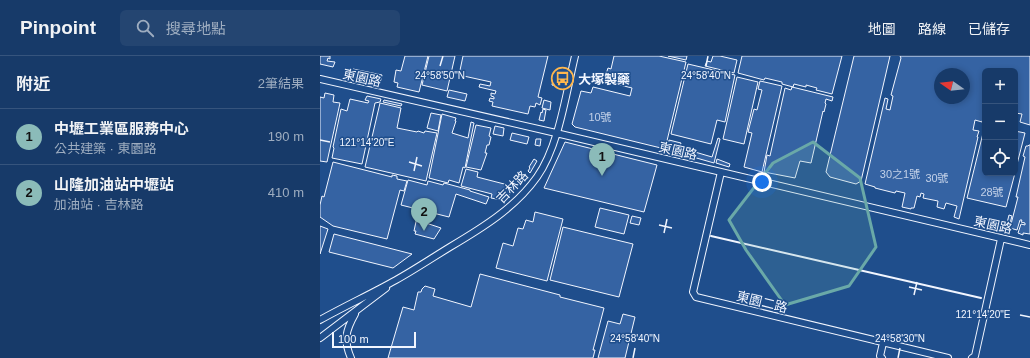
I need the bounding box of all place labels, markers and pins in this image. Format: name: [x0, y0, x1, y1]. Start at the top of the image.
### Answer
bus stop icon: 大塚製藥: [550, 66, 576, 92]
place label: 大塚製藥: [578, 72, 630, 87]
pin: 1: [589, 143, 615, 176]
pin: 2: [411, 198, 437, 231]

